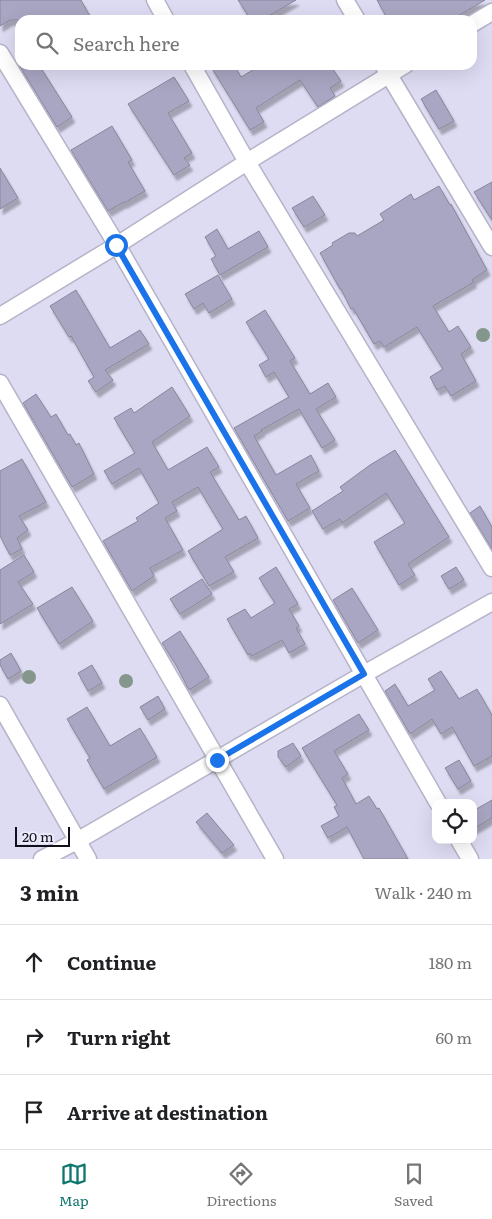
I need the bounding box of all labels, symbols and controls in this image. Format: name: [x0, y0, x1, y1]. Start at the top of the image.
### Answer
search box: [15, 15, 477, 70]
icon: search: [33, 29, 61, 57]
text: Search here: [73, 29, 180, 57]
route start: [105, 234, 128, 257]
route end: [206, 749, 229, 772]
map controls: [432, 799, 477, 844]
button: locate: [432, 799, 477, 844]
scale bar: [15, 824, 70, 847]
text: 20 m: [22, 826, 54, 846]
text: 3 min: [20, 876, 79, 907]
text: Walk · 240 m: [374, 880, 472, 904]
icon: ahead: [20, 948, 48, 976]
text: Continue: [67, 948, 156, 976]
text: 180 m: [429, 950, 472, 974]
icon: right: [20, 1023, 48, 1051]
text: Turn right: [67, 1023, 171, 1051]
text: 60 m: [435, 1025, 472, 1049]
icon: arrive: [20, 1098, 48, 1126]
text: Arrive at destination: [67, 1098, 268, 1126]
tab: Map: [59, 1160, 89, 1210]
tab: Directions: [206, 1160, 276, 1210]
tab: Saved: [394, 1160, 433, 1210]

